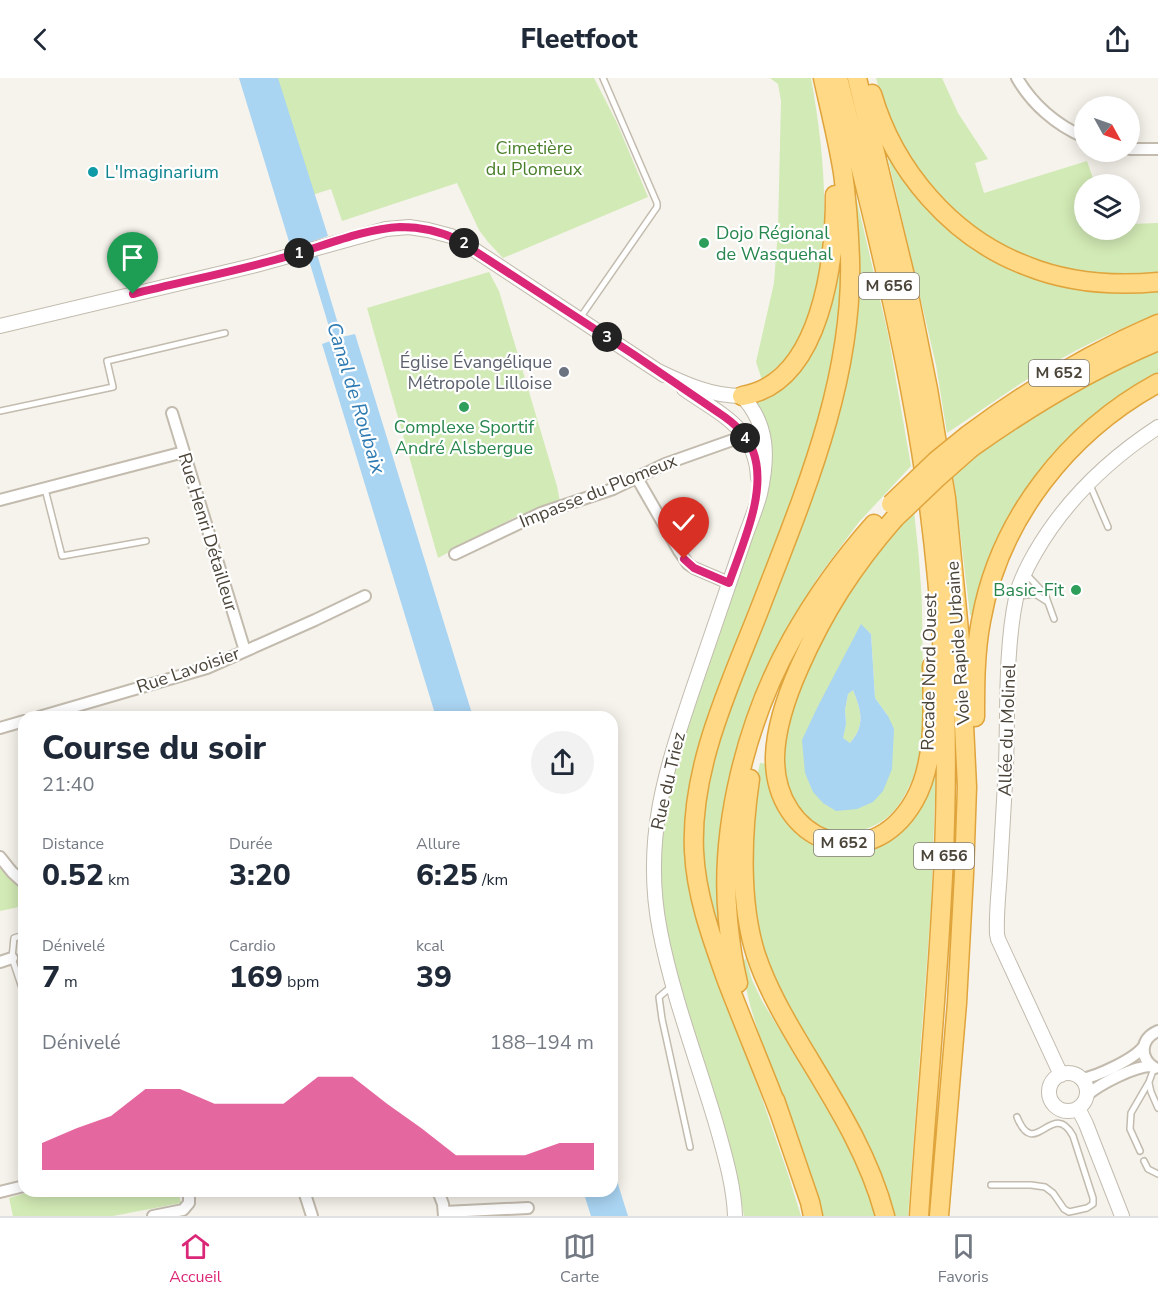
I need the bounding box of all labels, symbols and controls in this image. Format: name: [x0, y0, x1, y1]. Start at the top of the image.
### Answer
text: Fleetfoot: [520, 21, 638, 58]
icon: back: [24, 23, 57, 56]
icon: share: [1101, 23, 1134, 56]
north arrow: [1074, 96, 1140, 162]
map controls: [1074, 96, 1140, 240]
park label: Cimetière du Plomeux: [486, 136, 583, 181]
place label: L'Imaginarium: [105, 160, 219, 184]
marker: L'Imaginarium: [86, 165, 100, 179]
button: layers: [1074, 174, 1140, 240]
place label: Dojo Régional de Wasquehal: [716, 221, 834, 266]
pin: 2: [449, 228, 479, 258]
pin: [107, 232, 158, 294]
text: 2: [459, 232, 469, 254]
marker: Dojo Régional de Wasquehal: [697, 236, 711, 250]
pin: 1: [284, 238, 314, 268]
icon: arrive: [116, 241, 149, 274]
text: 1: [294, 242, 304, 264]
road number: M 656: [859, 273, 919, 299]
water label: Canal de Roubaix: [320, 319, 392, 478]
pin: 3: [592, 322, 622, 352]
text: 3: [602, 326, 612, 348]
place label: Église Évangélique Métropole Lilloise: [400, 350, 552, 395]
road number: M 652: [1029, 360, 1089, 386]
marker: Église Évangélique Métropole Lilloise: [557, 365, 571, 379]
marker: Complexe Sportif André Alsbergue: [457, 400, 471, 414]
place label: Complexe Sportif André Alsbergue: [394, 415, 535, 460]
pin: 4: [730, 423, 760, 453]
text: 4: [740, 427, 750, 449]
street label: Impasse du Plomeux: [516, 448, 681, 534]
street label: Rue Henri Détailleur: [172, 450, 244, 615]
pin: [658, 497, 709, 559]
icon: check: [667, 506, 700, 539]
street label: Voie Rapide Urbaine: [940, 560, 976, 727]
place label: Basic-Fit: [993, 578, 1065, 602]
marker: Basic-Fit: [1069, 583, 1083, 597]
street label: Rocade Nord Ouest: [916, 592, 942, 751]
street label: Rue Lavoisier: [133, 641, 243, 699]
street label: Allée du Molinel: [993, 663, 1021, 797]
text: Course du soir: [42, 726, 266, 771]
street label: Rue du Triez: [645, 730, 691, 832]
button: share: [531, 731, 594, 794]
text: 21:40: [42, 771, 95, 798]
road number: M 652: [814, 830, 874, 856]
text: Distance: [42, 833, 104, 855]
text: Durée: [229, 833, 273, 855]
text: Allure: [416, 833, 460, 855]
road number: M 656: [914, 843, 974, 869]
text: 0.52: [42, 855, 104, 896]
text: 3:20: [229, 855, 291, 896]
text: 6:25: [416, 855, 478, 896]
text: km: [104, 869, 130, 891]
text: /km: [478, 869, 508, 891]
text: Dénivelé: [42, 935, 105, 957]
text: Cardio: [229, 935, 276, 957]
text: kcal: [416, 935, 444, 957]
text: 7: [42, 957, 60, 998]
text: 169: [229, 957, 283, 998]
text: 39: [416, 957, 452, 998]
text: m: [60, 971, 78, 993]
text: bpm: [283, 971, 319, 993]
text: Dénivelé: [42, 1029, 121, 1056]
text: 188–194 m: [490, 1029, 594, 1056]
tab: Accueil: [169, 1230, 221, 1288]
tab: Carte: [560, 1230, 599, 1288]
tab: Favoris: [938, 1230, 989, 1288]

